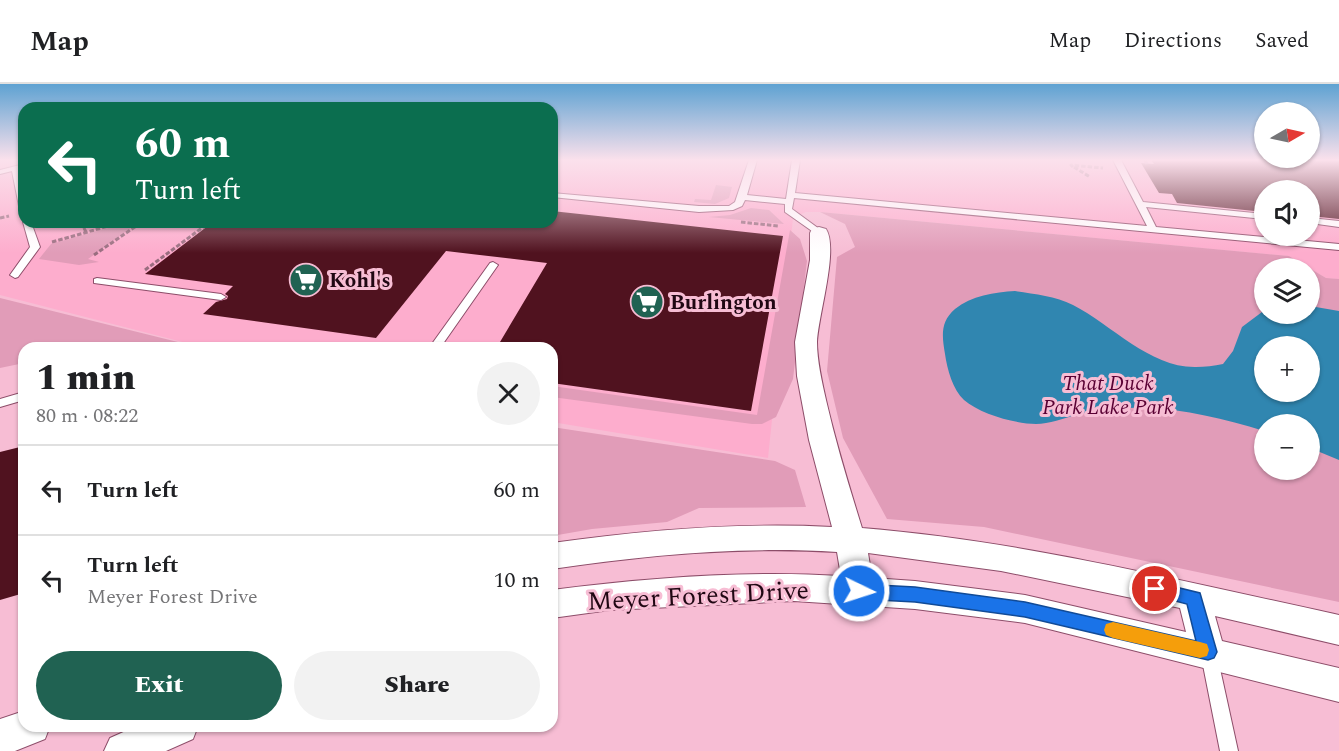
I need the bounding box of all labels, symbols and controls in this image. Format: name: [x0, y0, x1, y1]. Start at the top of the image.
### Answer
text: Map: [30, 20, 89, 63]
text: Map: [1049, 25, 1091, 57]
text: Directions: [1124, 25, 1222, 57]
text: Saved: [1255, 25, 1309, 57]
north arrow: [1254, 102, 1320, 168]
map controls: [1254, 102, 1320, 480]
text: 60 m: [135, 113, 230, 176]
icon: left: [36, 126, 114, 204]
text: Turn left: [135, 170, 241, 212]
button: sound: [1254, 180, 1320, 246]
button: layers: [1254, 258, 1320, 324]
supermarket icon: Kohl's: [288, 262, 324, 298]
place label: Kohl's: [329, 265, 391, 297]
supermarket icon: Burlington: [629, 284, 665, 320]
place label: Burlington: [670, 287, 777, 319]
button: +: [1254, 336, 1320, 402]
text: 1 min: [36, 351, 136, 406]
button: close: [477, 362, 540, 425]
park label: That Duck Park Lake Park: [1042, 368, 1174, 424]
text: 80 m · 08:22: [36, 401, 138, 431]
button: −: [1254, 414, 1320, 480]
icon: left: [36, 474, 69, 507]
text: Turn left: [87, 474, 179, 507]
text: 60 m: [494, 474, 540, 507]
text: Turn left: [87, 549, 179, 582]
position arrow: [827, 559, 891, 623]
pin: [1129, 563, 1180, 614]
icon: left: [36, 564, 69, 597]
text: 10 m: [494, 564, 540, 597]
street label: Meyer Forest Drive: [586, 570, 810, 622]
icon: arrive: [1138, 572, 1171, 605]
text: Meyer Forest Drive: [87, 582, 258, 612]
button: Exit: [36, 651, 282, 720]
button: Share: [294, 651, 540, 720]

